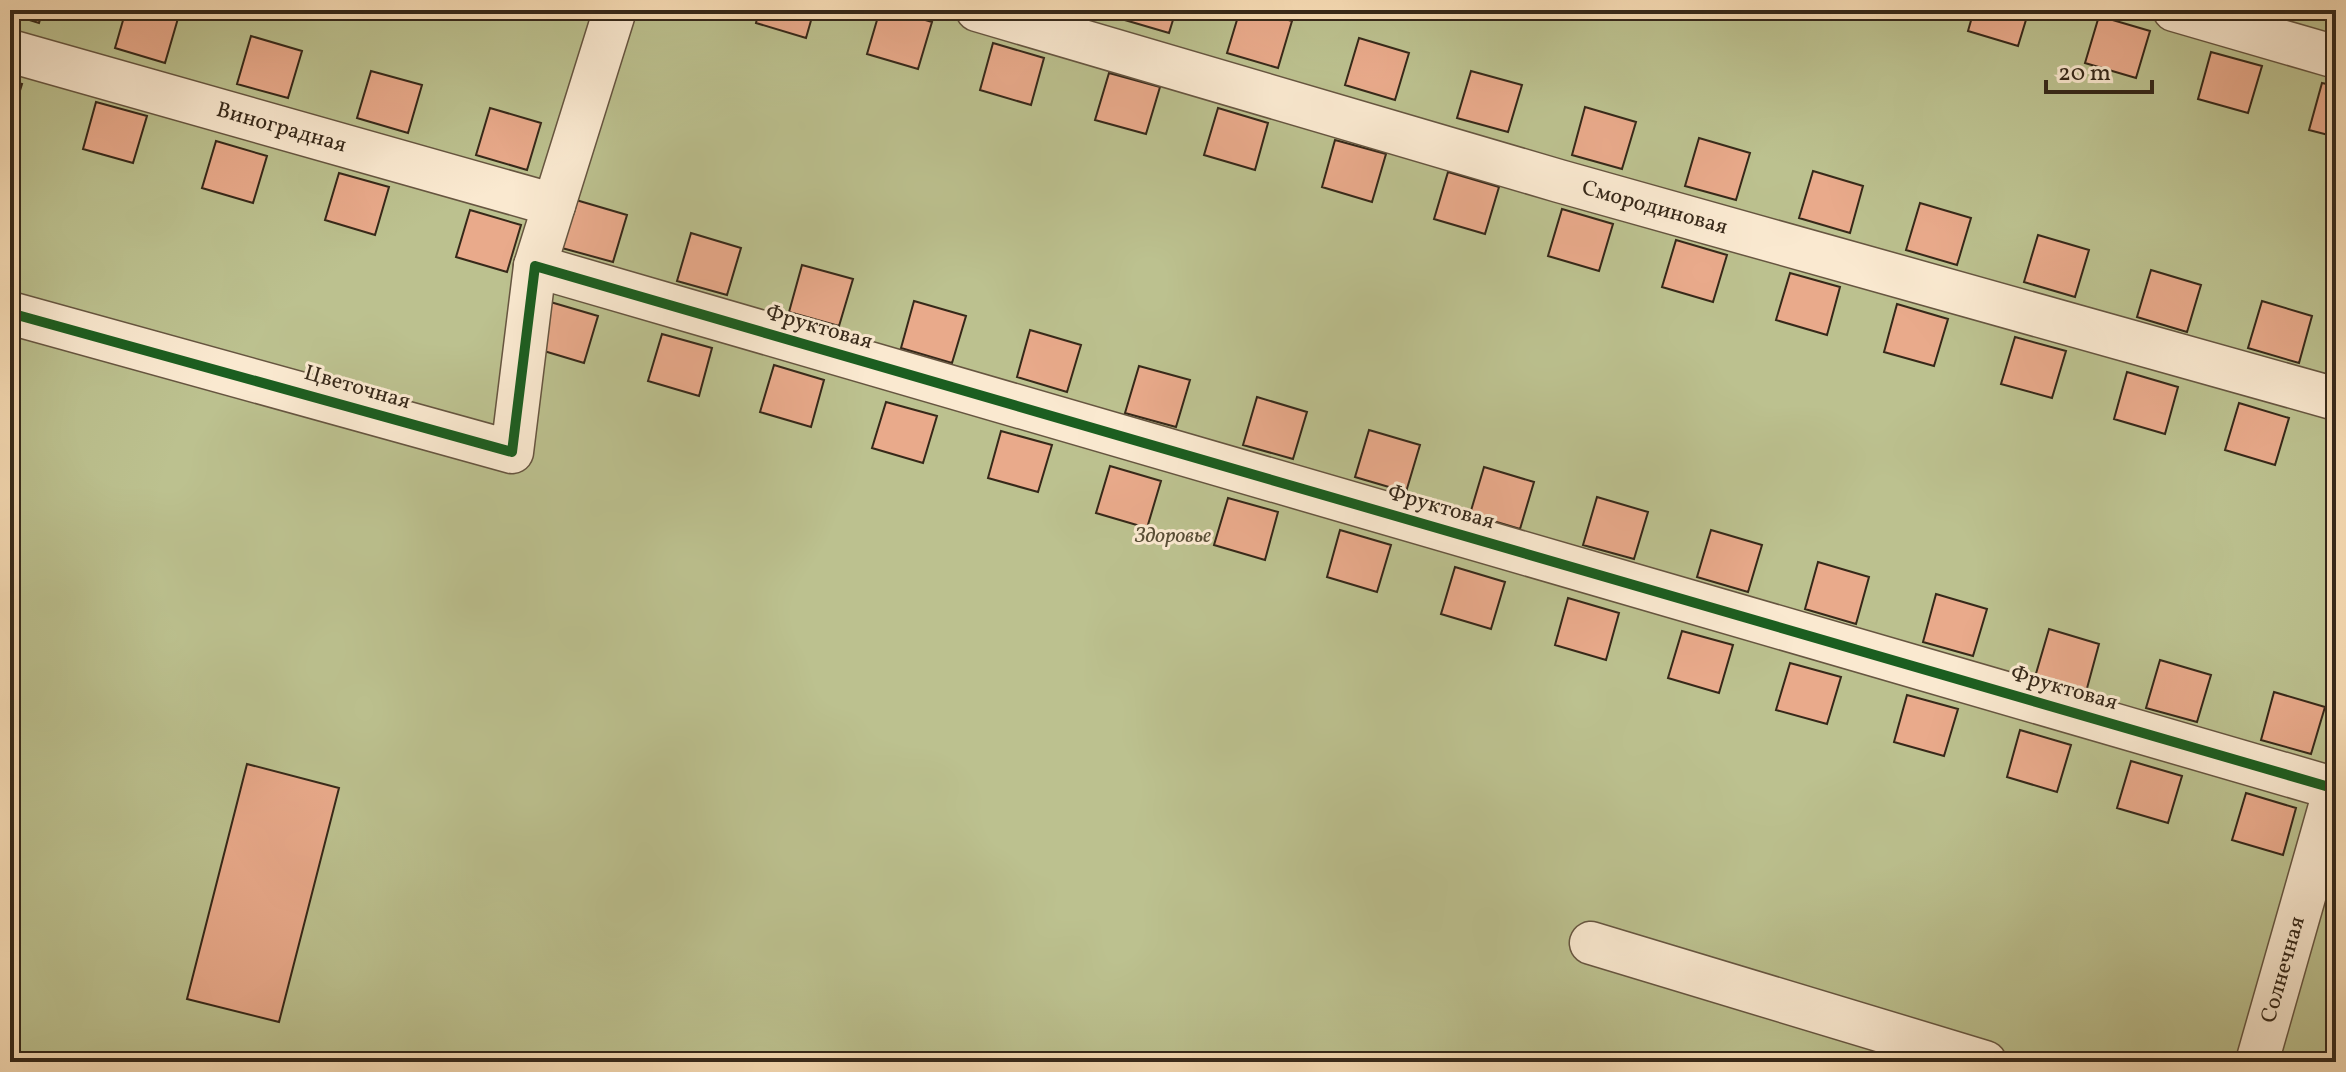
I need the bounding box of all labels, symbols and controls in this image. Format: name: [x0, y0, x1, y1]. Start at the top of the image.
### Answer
scale bar: [2046, 44, 2152, 94]
text: 20 m: [2058, 57, 2111, 91]
street label: Виноградная: [213, 95, 350, 161]
street label: Смородиновая: [1578, 173, 1731, 243]
street label: Фруктовая: [762, 298, 876, 358]
street label: Цветочная: [300, 358, 414, 418]
street label: Фруктовая: [1384, 478, 1498, 538]
park label: Здоровье: [1134, 521, 1211, 552]
street label: Фруктовая: [2007, 659, 2121, 719]
street label: Солнечная: [2253, 913, 2313, 1027]

